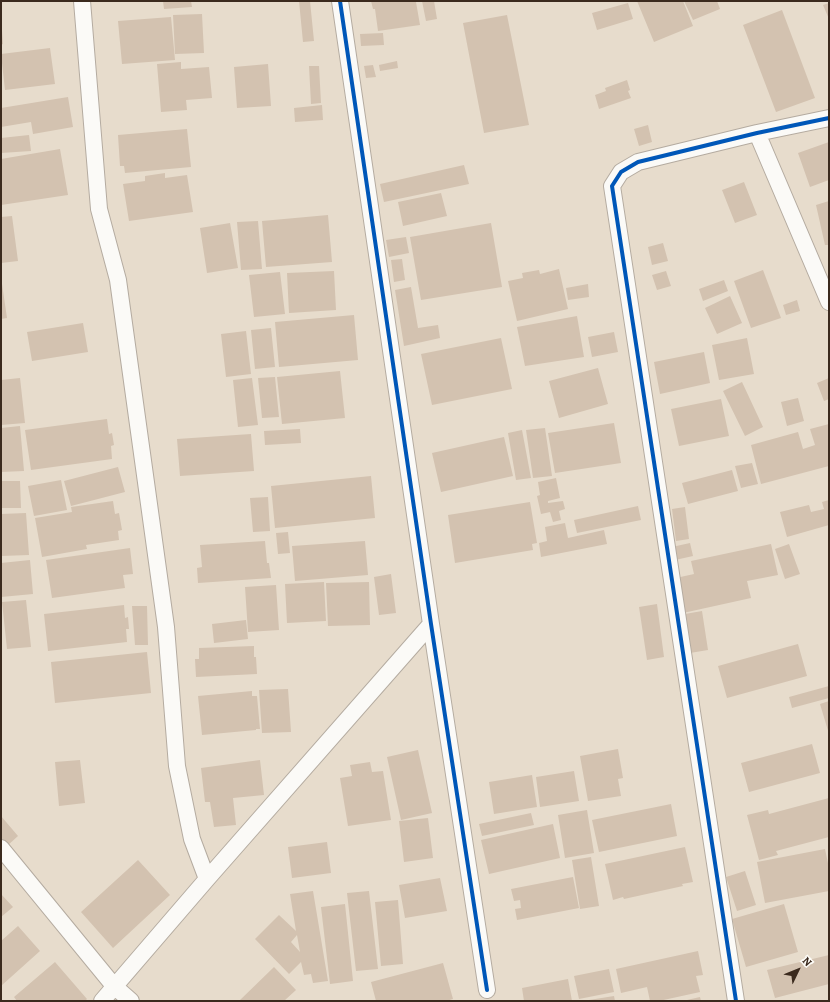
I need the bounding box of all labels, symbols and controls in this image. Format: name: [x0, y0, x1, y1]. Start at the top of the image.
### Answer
north arrow: [778, 950, 818, 990]
text: N: [799, 953, 815, 970]

